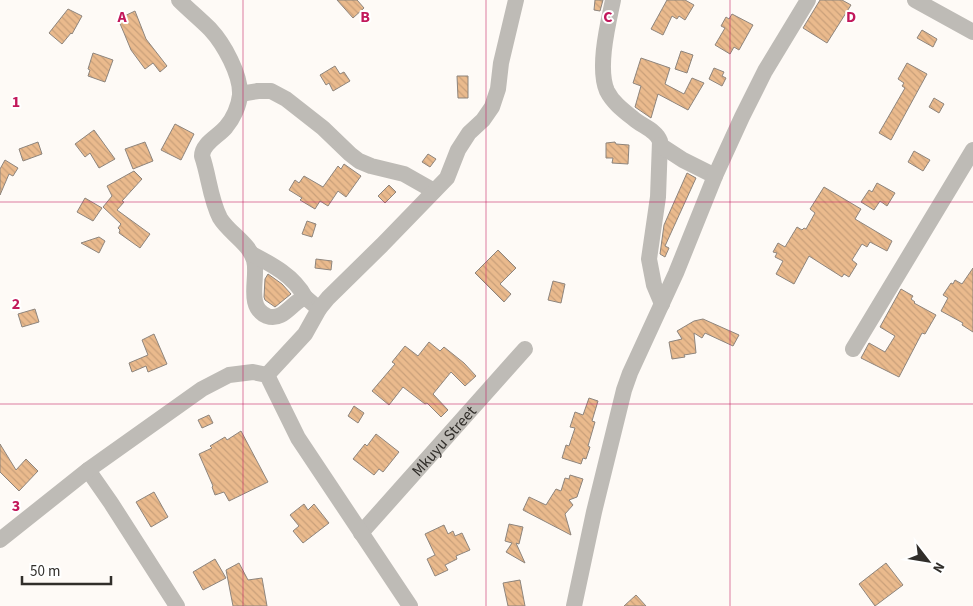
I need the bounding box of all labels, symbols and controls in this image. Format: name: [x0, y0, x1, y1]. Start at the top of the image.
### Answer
text: A: [116, 6, 127, 28]
text: B: [360, 6, 370, 28]
text: C: [603, 6, 613, 28]
text: D: [846, 6, 856, 28]
text: 1: [12, 91, 20, 113]
text: 2: [12, 293, 20, 315]
street label: Mkuyu Street: [407, 401, 482, 481]
text: 3: [12, 495, 20, 517]
north arrow: [903, 536, 953, 586]
scale bar: [22, 554, 111, 586]
text: N: [927, 558, 949, 576]
text: 50 m: [30, 561, 60, 582]

